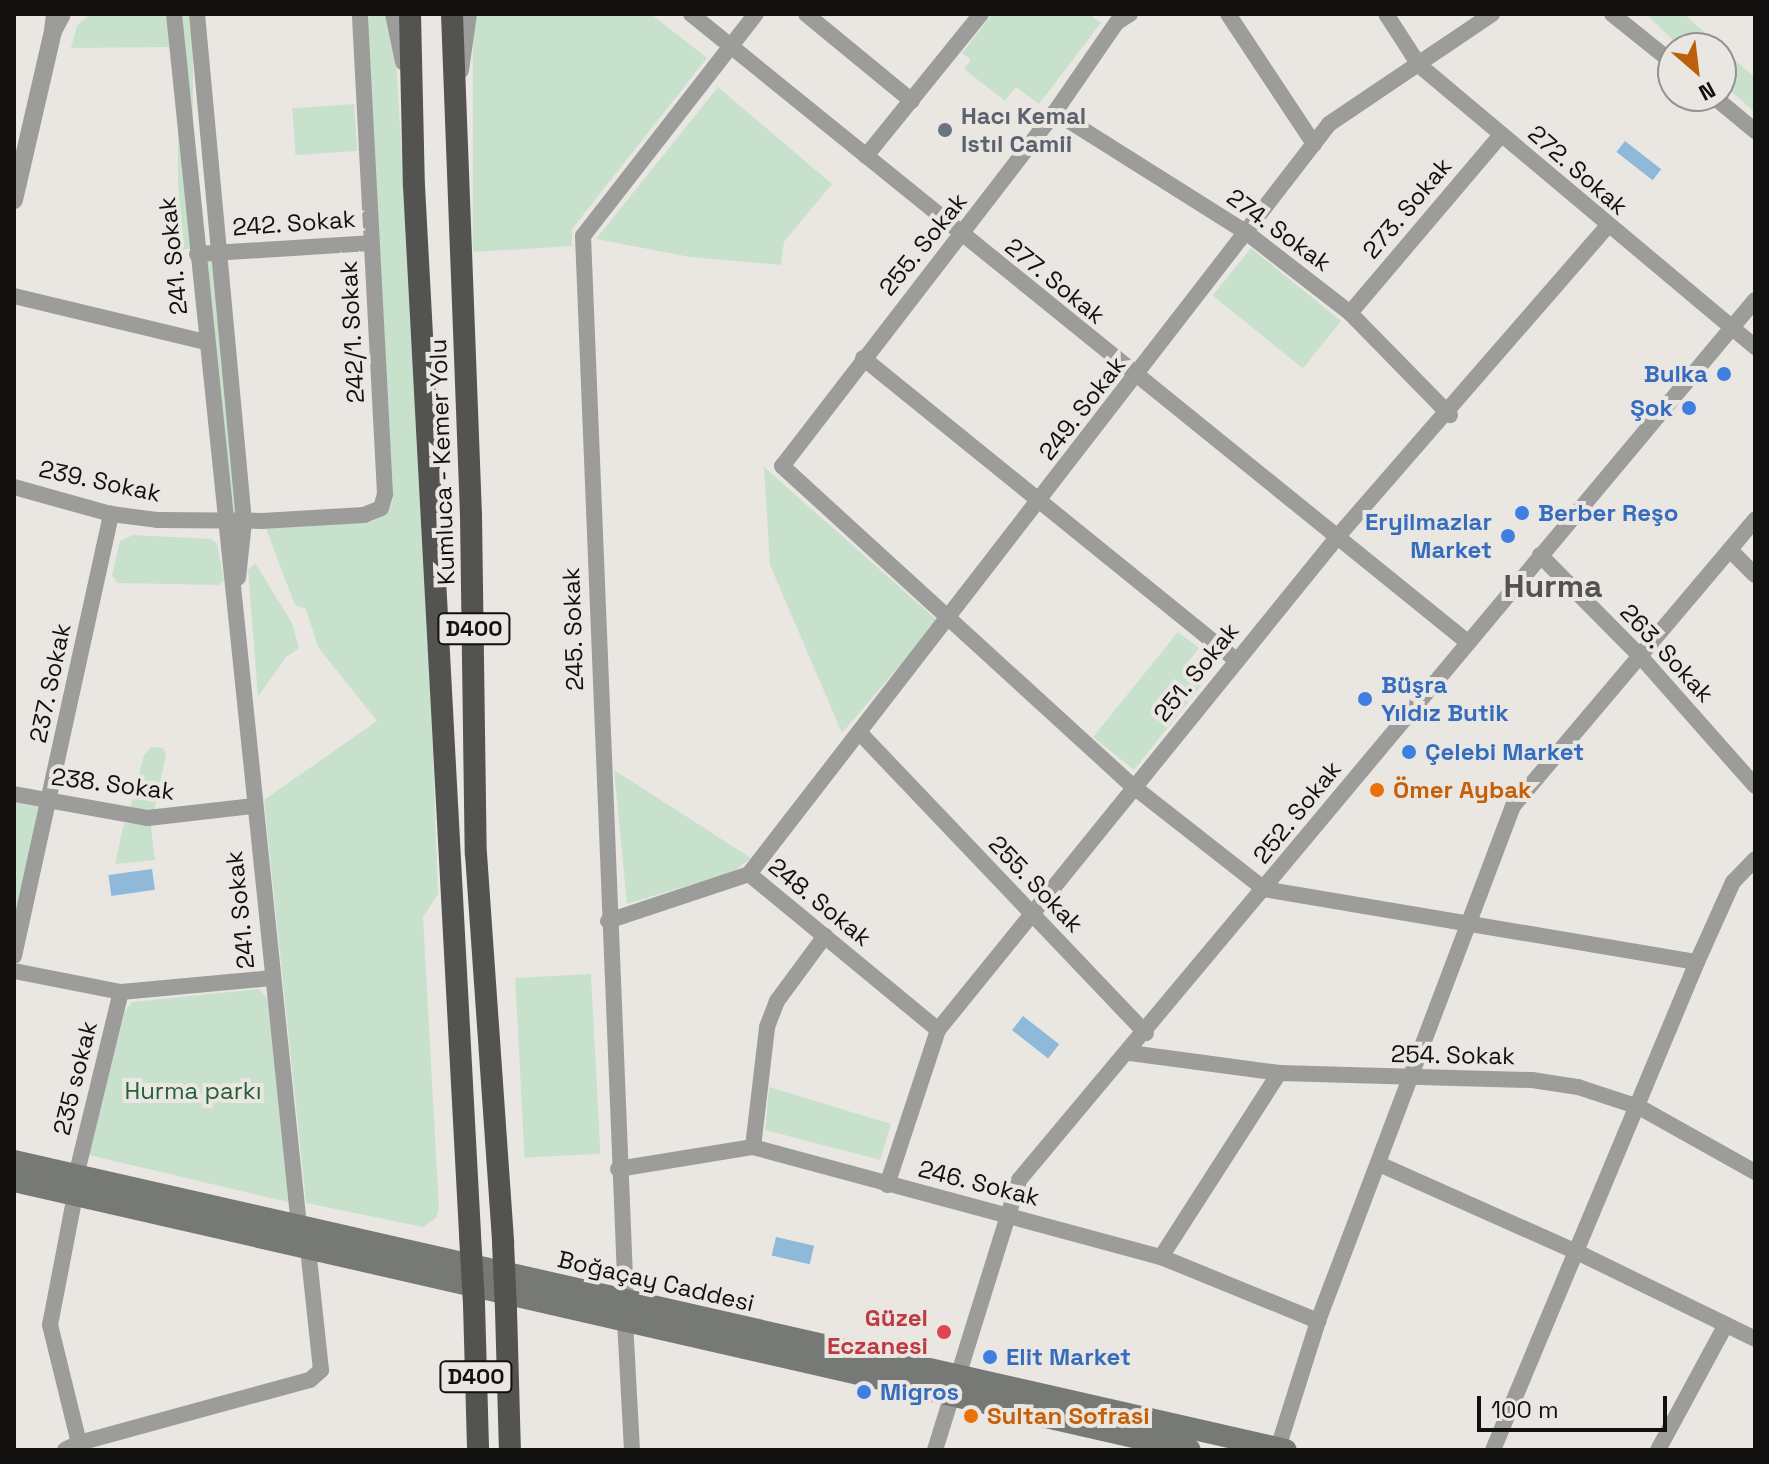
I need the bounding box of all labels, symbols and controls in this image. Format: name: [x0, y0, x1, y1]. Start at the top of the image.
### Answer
north arrow: [1657, 32, 1737, 112]
text: N: [1694, 76, 1720, 107]
place label: Hacı Kemal Istıl Camii: [961, 102, 1086, 158]
street label: 272. Sokak: [1522, 119, 1634, 221]
marker: Hacı Kemal Istıl Camii: [936, 121, 954, 139]
street label: 273. Sokak: [1356, 151, 1458, 265]
street label: 274. Sokak: [1221, 182, 1337, 278]
street label: 255. Sokak: [873, 187, 973, 301]
street label: 241. Sokak: [152, 195, 194, 317]
street label: 242. Sokak: [231, 204, 357, 242]
street label: 277. Sokak: [999, 232, 1111, 330]
street label: 242/1. Sokak: [334, 260, 370, 404]
street label: Kumluca - Kemer Yolu: [423, 338, 461, 586]
street label: 249. Sokak: [1032, 350, 1132, 466]
place label: Bulka: [1644, 360, 1708, 388]
marker: Bulka: [1715, 365, 1733, 383]
place label: Şok: [1630, 394, 1673, 422]
marker: Şok: [1680, 399, 1698, 417]
street label: 239. Sokak: [36, 454, 164, 508]
place label: Berber Reşo: [1538, 499, 1678, 527]
marker: Berber Reşo: [1513, 504, 1531, 522]
place label: Eryilmazlar Market: [1365, 508, 1492, 564]
marker: Eryilmazlar Market: [1499, 527, 1517, 545]
street label: 245. Sokak: [556, 566, 590, 692]
district label: Hurma: [1503, 567, 1603, 605]
street label: 263. Sokak: [1614, 598, 1720, 708]
road number: D400: [436, 611, 512, 647]
street label: 251. Sokak: [1147, 616, 1245, 728]
street label: 237. Sokak: [23, 620, 77, 746]
place label: Büşra Yıldız Butik: [1381, 671, 1509, 727]
marker: Büşra Yıldız Butik: [1356, 690, 1374, 708]
place label: Çelebi Market: [1425, 738, 1584, 766]
marker: Çelebi Market: [1400, 743, 1418, 761]
street label: 252. Sokak: [1247, 755, 1347, 869]
street label: 238. Sokak: [49, 762, 177, 806]
place label: Ömer Aybak: [1393, 776, 1532, 804]
marker: Ömer Aybak: [1368, 781, 1386, 799]
street label: 255. Sokak: [982, 829, 1090, 939]
street label: 241. Sokak: [219, 849, 261, 971]
street label: 248. Sokak: [762, 852, 878, 952]
street label: 235 sokak: [47, 1018, 103, 1138]
street label: 254. Sokak: [1390, 1040, 1516, 1070]
park label: Hurma parkı: [124, 1077, 262, 1105]
street label: 246. Sokak: [915, 1154, 1043, 1212]
street label: Boğaçay Caddesi: [555, 1244, 757, 1318]
place label: Güzel Eczanesi: [827, 1304, 928, 1360]
marker: Güzel Eczanesi: [935, 1323, 953, 1341]
place label: Elit Market: [1006, 1343, 1131, 1371]
marker: Elit Market: [981, 1348, 999, 1366]
road number: D400: [438, 1359, 514, 1395]
place label: Migros: [880, 1378, 959, 1406]
scale bar: [1481, 1380, 1671, 1430]
marker: Migros: [855, 1383, 873, 1401]
text: 100 m: [1491, 1394, 1559, 1425]
place label: Sultan Sofrasi: [987, 1402, 1150, 1430]
marker: Sultan Sofrasi: [962, 1407, 980, 1425]

